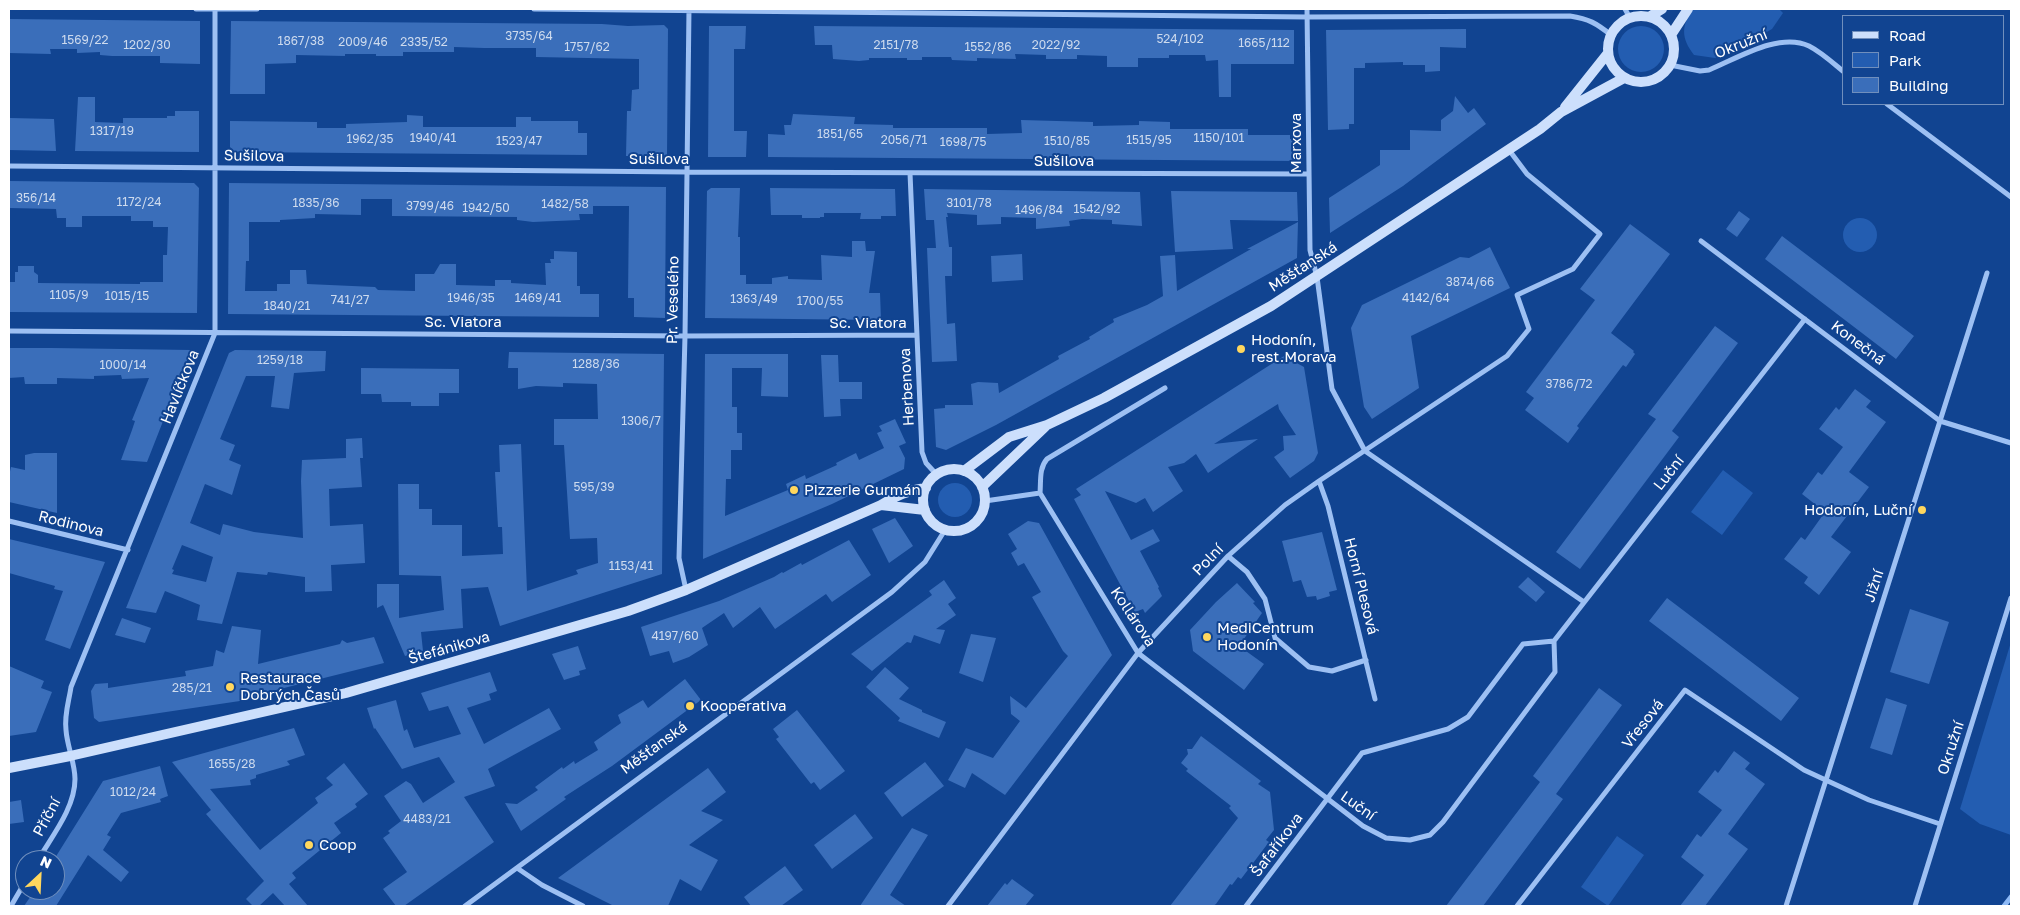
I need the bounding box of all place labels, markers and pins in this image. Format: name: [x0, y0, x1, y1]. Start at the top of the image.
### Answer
place label: Hodonín, rest.Morava: [1251, 331, 1336, 366]
marker: Hodonín, rest.Morava: [1235, 343, 1247, 355]
place label: Pizzerie Gurmán: [804, 481, 921, 499]
marker: Pizzerie Gurmán: [788, 484, 800, 496]
place label: Hodonín, Luční: [1804, 501, 1912, 519]
marker: Hodonín, Luční: [1916, 504, 1928, 516]
place label: MediCentrum Hodonín: [1217, 619, 1314, 654]
marker: MediCentrum Hodonín: [1201, 631, 1213, 643]
place label: Restaurace Dobrých Časů: [240, 669, 340, 704]
marker: Restaurace Dobrých Časů: [224, 681, 236, 693]
place label: Kooperativa: [700, 697, 786, 715]
marker: Kooperativa: [684, 700, 696, 712]
place label: Coop: [319, 836, 356, 854]
marker: Coop: [303, 839, 315, 851]

